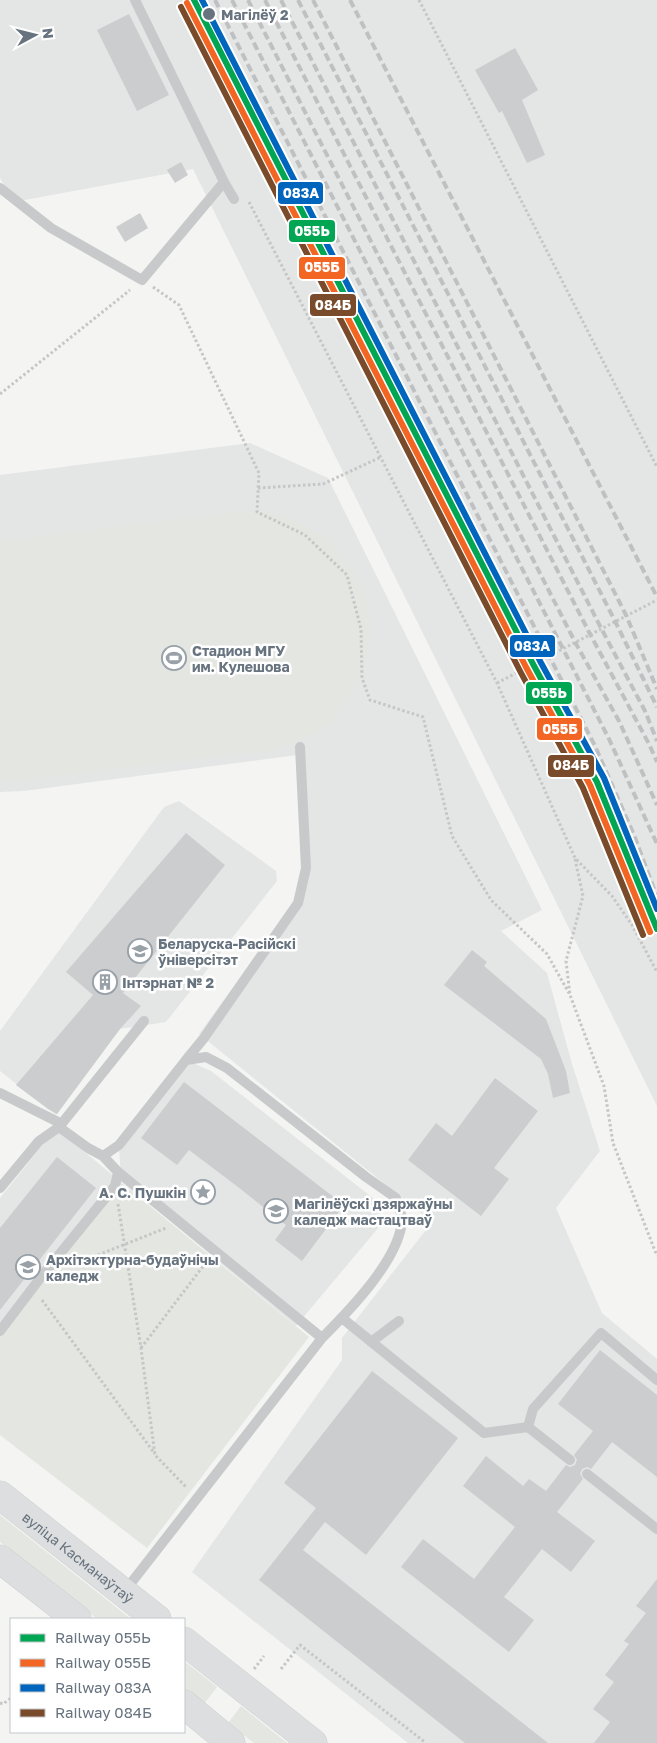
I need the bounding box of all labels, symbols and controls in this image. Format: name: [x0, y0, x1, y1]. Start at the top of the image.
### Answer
marker: Магілёў 2: [201, 6, 217, 22]
place label: Магілёў 2: [221, 6, 289, 23]
north arrow: [10, 10, 60, 60]
text: N: [39, 27, 57, 40]
line badge: 083А: [277, 181, 324, 205]
text: 083А: [283, 184, 319, 201]
line badge: 055Ь: [288, 219, 336, 243]
text: 055Ь: [294, 222, 330, 239]
line badge: 055Б: [298, 256, 346, 280]
text: 055Б: [304, 258, 340, 275]
line badge: 084Б: [309, 293, 357, 317]
text: 084Б: [315, 296, 352, 313]
line badge: 083А: [509, 634, 556, 658]
text: 083А: [514, 637, 550, 654]
place label: Стадион МГУ им. Кулешова: [192, 642, 290, 675]
sports icon: Стадион МГУ им. Кулешова: [161, 645, 187, 671]
line badge: 055Ь: [525, 681, 573, 705]
text: 055Ь: [531, 684, 567, 701]
line badge: 055Б: [536, 717, 583, 741]
text: 055Б: [542, 720, 578, 737]
line badge: 084Б: [547, 754, 595, 778]
text: 084Б: [553, 756, 590, 773]
place label: Беларуска-Расійскі ўніверсітэт: [158, 935, 296, 968]
school or university icon: Беларуска-Расійскі ўніверсітэт: [127, 938, 153, 964]
building icon: Інтэрнат № 2: [92, 969, 118, 995]
place label: Інтэрнат № 2: [122, 974, 214, 991]
place icon: А. С. Пушкін: [190, 1179, 216, 1205]
place label: А. С. Пушкін: [99, 1184, 186, 1201]
place label: Магілёўскі дзяржаўны каледж мастацтваў: [294, 1195, 453, 1228]
school or university icon: Магілёўскі дзяржаўны каледж мастацтваў: [263, 1198, 289, 1224]
place label: Архітэктурна-будаўнічы каледж: [46, 1251, 219, 1284]
school or university icon: Архітэктурна-будаўнічы каледж: [15, 1254, 41, 1280]
street label: вуліца Касманаўтаў: [19, 1508, 138, 1606]
legend: [10, 1618, 185, 1733]
text: Railway 055Ь: [55, 1628, 151, 1646]
text: Railway 055Б: [55, 1653, 151, 1671]
text: Railway 083А: [55, 1678, 152, 1696]
text: Railway 084Б: [55, 1703, 152, 1721]

